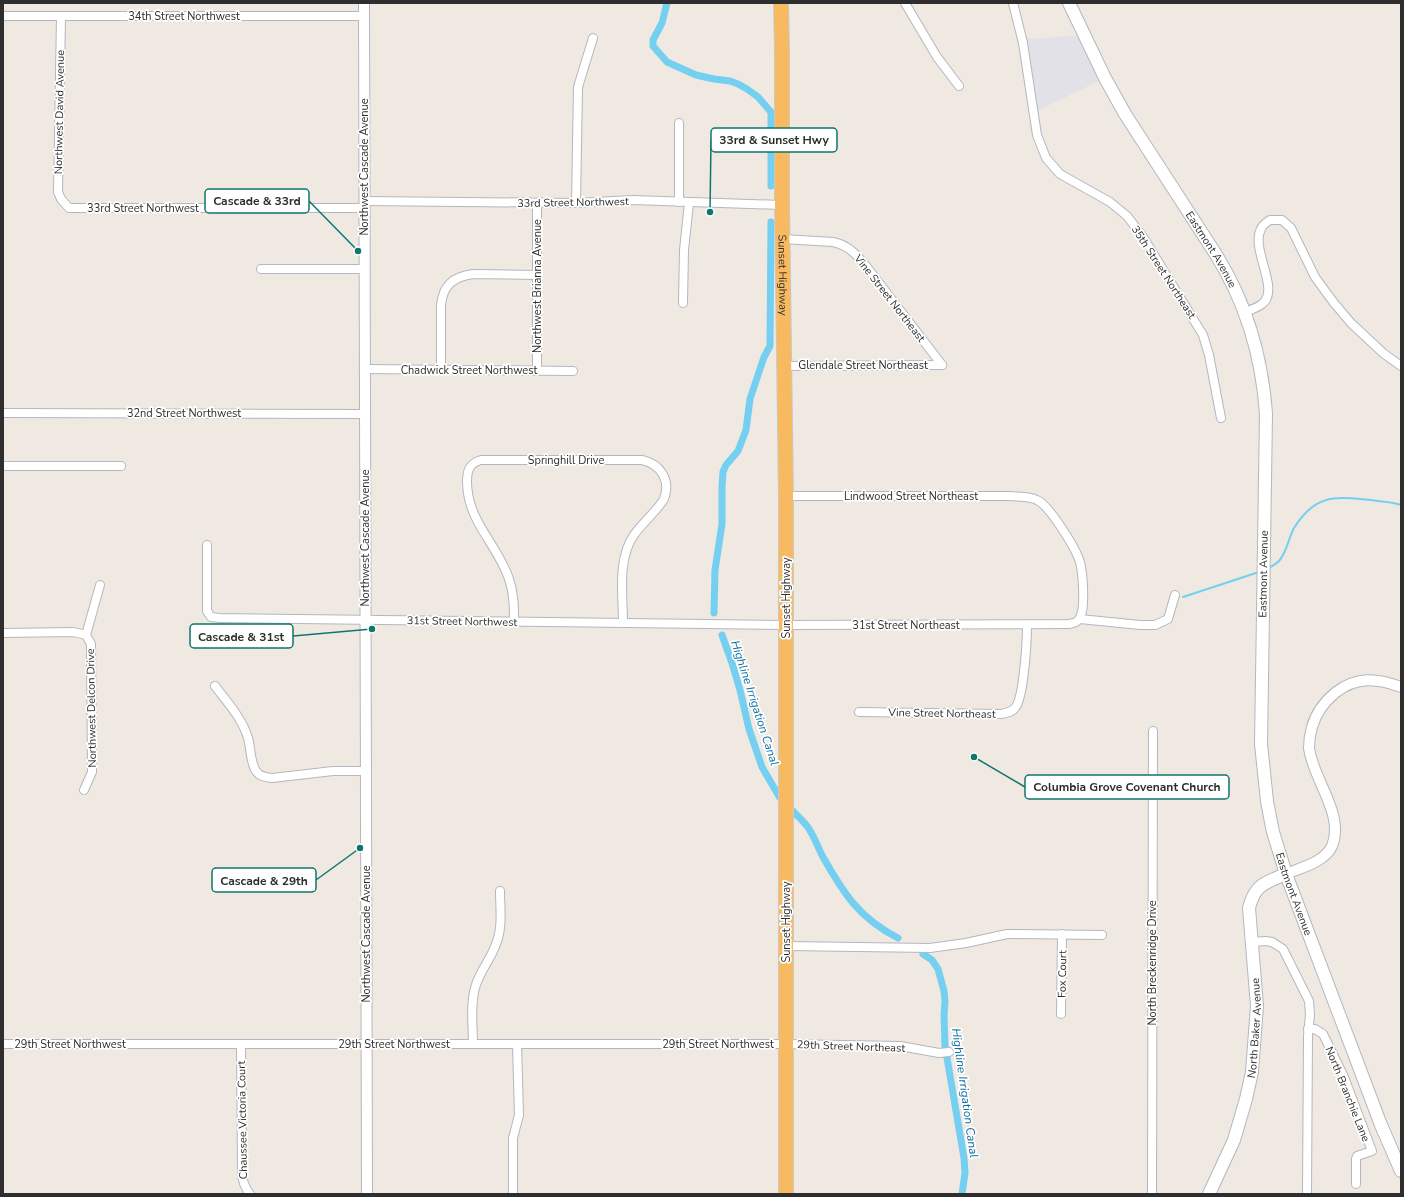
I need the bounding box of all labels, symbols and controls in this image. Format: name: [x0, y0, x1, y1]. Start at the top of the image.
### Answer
street label: 34th Street Northwest: [128, 9, 240, 24]
street label: Northwest David Avenue: [51, 50, 68, 174]
street label: Northwest Cascade Avenue: [357, 98, 372, 236]
callout: 33rd & Sunset Hwy: [711, 128, 837, 152]
text: 33rd & Sunset Hwy: [719, 132, 829, 148]
callout: Cascade & 33rd: [205, 189, 309, 213]
text: Cascade & 33rd: [213, 193, 301, 209]
street label: 33rd Street Northwest: [517, 194, 629, 211]
street label: 33rd Street Northwest: [87, 201, 199, 216]
street label: Eastmont Avenue: [1182, 208, 1240, 290]
street label: Northwest Brianna Avenue: [530, 219, 545, 353]
street label: 35th Street Northeast: [1128, 223, 1199, 322]
street label: Sunset Highway: [774, 234, 791, 316]
street label: Vine Street Northeast: [850, 251, 929, 345]
street label: Glendale Street Northeast: [798, 358, 928, 373]
street label: Chadwick Street Northwest: [401, 363, 537, 378]
street label: 32nd Street Northwest: [127, 406, 241, 421]
street label: Springhill Drive: [528, 453, 604, 468]
street label: Northwest Cascade Avenue: [358, 469, 373, 607]
street label: Lindwood Street Northeast: [844, 489, 978, 504]
street label: Eastmont Avenue: [1255, 530, 1272, 618]
street label: Sunset Highway: [779, 557, 794, 639]
street label: 31st Street Northwest: [407, 613, 518, 630]
street label: 31st Street Northeast: [852, 618, 960, 633]
callout: Cascade & 31st: [190, 624, 293, 648]
text: Cascade & 31st: [198, 629, 285, 645]
water label: Highline Irrigation Canal: [727, 638, 783, 768]
street label: Northwest Delcon Drive: [83, 648, 100, 768]
street label: Vine Street Northeast: [887, 705, 996, 722]
callout: Columbia Grove Covenant Church: [1025, 775, 1229, 799]
text: Columbia Grove Covenant Church: [1033, 779, 1221, 795]
street label: Eastmont Avenue: [1272, 851, 1316, 938]
street label: Northwest Cascade Avenue: [359, 865, 374, 1003]
callout: Cascade & 29th: [212, 868, 316, 892]
text: Cascade & 29th: [220, 873, 308, 889]
street label: Sunset Highway: [779, 881, 794, 963]
street label: North Breckenridge Drive: [1145, 900, 1160, 1026]
street label: Fox Court: [1055, 950, 1070, 998]
street label: North Baker Avenue: [1244, 977, 1265, 1080]
water label: Highline Irrigation Canal: [948, 1027, 982, 1159]
street label: 29th Street Northwest: [14, 1037, 126, 1052]
street label: 29th Street Northwest: [338, 1037, 450, 1052]
street label: 29th Street Northwest: [662, 1037, 774, 1052]
street label: 29th Street Northeast: [797, 1037, 906, 1056]
street label: North Branchie Lane: [1322, 1044, 1374, 1144]
street label: Chaussee Victoria Court: [234, 1061, 251, 1179]

